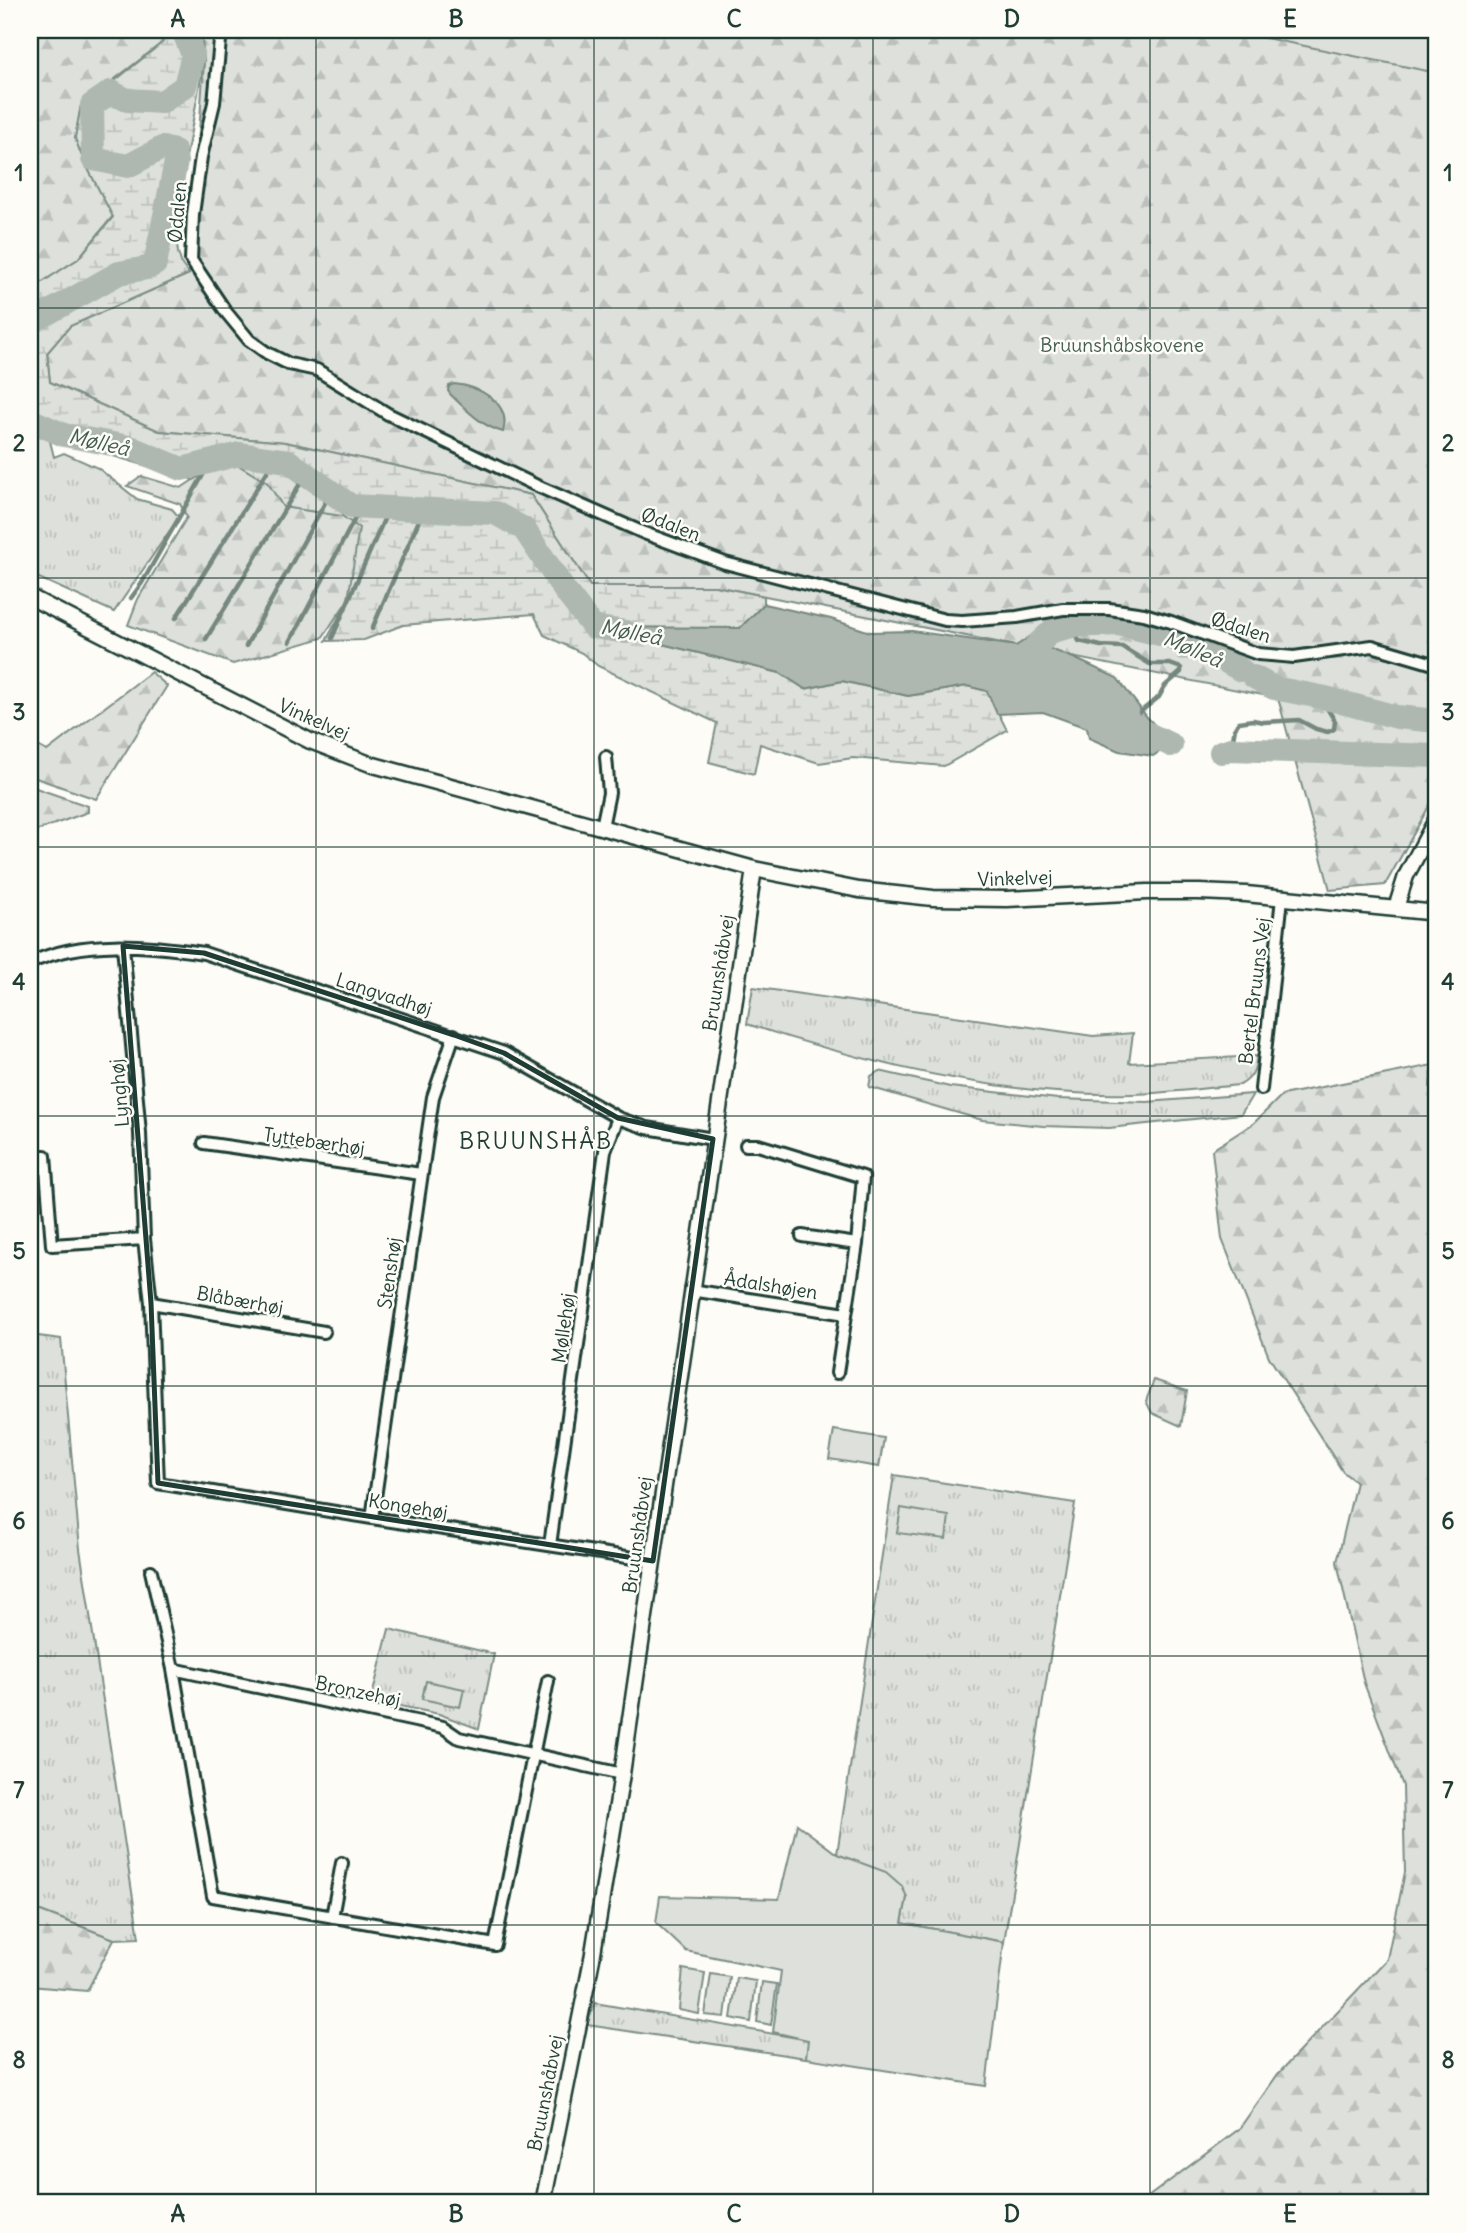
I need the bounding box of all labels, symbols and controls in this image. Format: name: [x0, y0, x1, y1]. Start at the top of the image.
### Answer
text: A: [171, 4, 186, 33]
text: B: [448, 4, 464, 33]
text: C: [726, 4, 742, 33]
text: D: [1004, 4, 1020, 33]
text: E: [1283, 4, 1297, 33]
text: 1: [14, 158, 24, 187]
text: 1: [1443, 158, 1453, 187]
street label: Ødalen: [162, 180, 192, 244]
park label: Bruunshåbskovene: [1040, 333, 1204, 357]
water label: Mølleå: [66, 422, 133, 462]
text: 2: [13, 428, 26, 457]
text: 2: [1442, 428, 1455, 457]
street label: Ødalen: [638, 502, 704, 546]
street label: Ødalen: [1208, 606, 1274, 648]
water label: Mølleå: [598, 613, 665, 651]
water label: Mølleå: [1159, 625, 1227, 674]
street label: Vinkelvej: [275, 693, 353, 745]
text: 3: [12, 697, 26, 726]
text: 3: [1441, 697, 1455, 726]
street label: Vinkelvej: [977, 865, 1053, 891]
street label: Bruunshåbvej: [697, 913, 739, 1033]
street label: Bertel Bruuns Vej: [1233, 916, 1275, 1066]
text: 4: [12, 967, 26, 996]
street label: Langvadhøj: [333, 967, 435, 1021]
text: 4: [1441, 967, 1455, 996]
street label: Lynghøj: [104, 1058, 134, 1128]
street label: Tyttebærhøj: [262, 1122, 366, 1160]
district label: BRUUNSHÅB: [459, 1126, 613, 1155]
text: 5: [12, 1236, 26, 1265]
street label: Stenshøj: [372, 1236, 406, 1310]
text: 5: [1441, 1236, 1455, 1265]
street label: Ådalshøjen: [723, 1266, 819, 1304]
street label: Blåbærhøj: [195, 1281, 285, 1319]
street label: Møllehøj: [546, 1291, 580, 1365]
street label: Bruunshåbvej: [617, 1475, 657, 1595]
street label: Kongehøj: [367, 1488, 449, 1524]
text: 6: [12, 1506, 26, 1535]
text: 6: [1441, 1506, 1455, 1535]
street label: Bronzehøj: [313, 1670, 403, 1712]
text: 7: [13, 1775, 25, 1804]
text: 7: [1442, 1775, 1454, 1804]
street label: Bruunshåbvej: [522, 2033, 568, 2153]
text: 8: [12, 2045, 26, 2074]
text: 8: [1441, 2045, 1455, 2074]
text: A: [171, 2199, 186, 2228]
text: B: [448, 2199, 464, 2228]
text: C: [726, 2199, 742, 2228]
text: D: [1004, 2199, 1020, 2228]
text: E: [1283, 2199, 1297, 2228]

